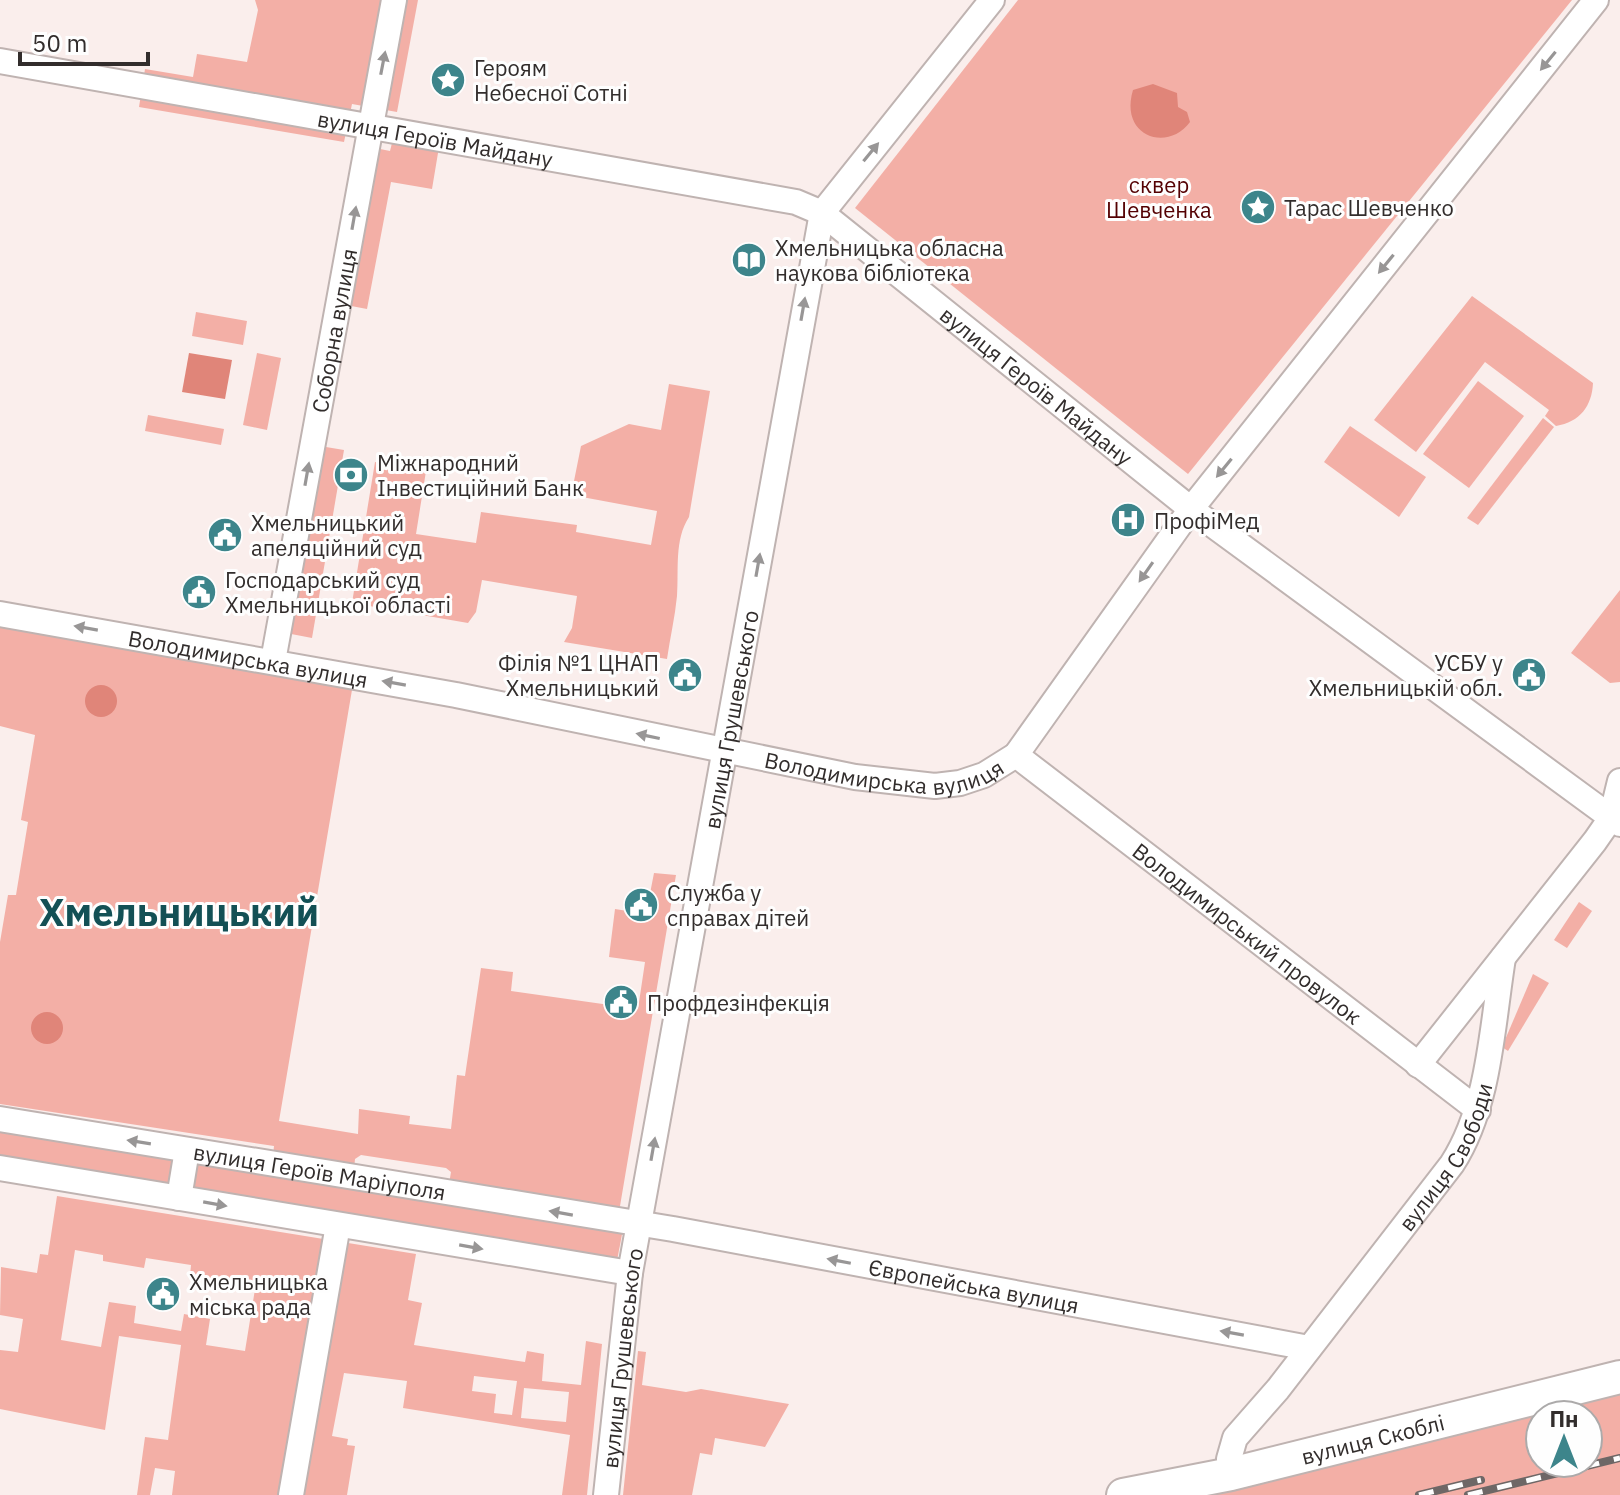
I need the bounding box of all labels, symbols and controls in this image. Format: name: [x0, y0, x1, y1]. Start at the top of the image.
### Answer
scale bar: [20, 16, 148, 66]
text: 50 m: [32, 27, 87, 59]
one-way arrow: [377, 50, 389, 75]
one-way arrow: [1540, 51, 1557, 71]
place label: Героям Небесної Сотні: [474, 53, 628, 107]
place icon: Героям Небесної Сотні: [429, 61, 467, 99]
street label: вулиця Героїв Майдану: [315, 103, 555, 173]
one-way arrow: [862, 142, 879, 162]
park label: сквер Шевченка: [1106, 170, 1212, 224]
place icon: Тарас Шевченко: [1239, 188, 1277, 226]
place label: Тарас Шевченко: [1284, 193, 1454, 222]
one-way arrow: [348, 205, 360, 230]
place label: Хмельницька обласна наукова бібліотека: [775, 233, 1004, 287]
library icon: Хмельницька обласна наукова бібліотека: [730, 241, 768, 279]
street label: Соборна вулиця: [304, 246, 363, 415]
one-way arrow: [1378, 254, 1395, 274]
one-way arrow: [798, 296, 810, 321]
street label: вулиця Героїв Майдану: [935, 299, 1139, 471]
place label: Міжнародний Інвестиційний Банк: [377, 448, 584, 502]
bank icon: Міжнародний Інвестиційний Банк: [332, 456, 370, 494]
one-way arrow: [1216, 458, 1233, 478]
one-way arrow: [302, 461, 314, 486]
hospital icon: ПрофіМед: [1109, 501, 1147, 539]
place label: ПрофіМед: [1154, 506, 1259, 535]
place label: Хмельницький апеляційний суд: [251, 508, 422, 562]
public building icon: Хмельницький апеляційний суд: [206, 516, 244, 554]
one-way arrow: [753, 552, 765, 577]
one-way arrow: [1139, 562, 1154, 583]
place label: Господарський суд Хмельницької області: [225, 565, 451, 619]
public building icon: Господарський суд Хмельницької області: [180, 573, 218, 611]
street label: вулиця Грушевського: [696, 608, 764, 831]
one-way arrow: [73, 622, 98, 634]
street label: Володимирська вулиця: [126, 623, 370, 694]
place label: Філія №1 ЦНАП Хмельницький: [498, 648, 659, 702]
place label: УСБУ у Хмельницькій обл.: [1309, 648, 1503, 702]
public building icon: Філія №1 ЦНАП Хмельницький: [666, 656, 704, 694]
public building icon: УСБУ у Хмельницькій обл.: [1510, 656, 1548, 694]
one-way arrow: [381, 677, 406, 689]
one-way arrow: [636, 729, 661, 742]
street label: Володимирська вулиця: [762, 744, 1009, 801]
street label: Володимирський провулок: [1127, 836, 1368, 1030]
place label: Служба у справах дітей: [667, 878, 809, 932]
public building icon: Служба у справах дітей: [622, 886, 660, 924]
district label: Хмельницький: [39, 887, 319, 936]
public building icon: Профдезінфекція: [602, 983, 640, 1021]
place label: Профдезінфекція: [647, 988, 830, 1017]
street label: вулиця Свободи: [1391, 1080, 1498, 1236]
one-way arrow: [127, 1135, 152, 1148]
street label: вулиця Героїв Маріуполя: [191, 1136, 448, 1206]
one-way arrow: [647, 1136, 659, 1161]
one-way arrow: [203, 1198, 228, 1211]
one-way arrow: [549, 1206, 574, 1219]
one-way arrow: [459, 1241, 484, 1254]
street label: вулиця Грушевського: [595, 1245, 649, 1470]
street label: Європейська вулиця: [866, 1251, 1081, 1319]
one-way arrow: [826, 1254, 851, 1267]
place label: Хмельницька міська рада: [189, 1267, 328, 1321]
public building icon: Хмельницька міська рада: [144, 1275, 182, 1313]
one-way arrow: [1220, 1327, 1245, 1339]
north arrow: [1524, 1399, 1604, 1479]
text: Пн: [1549, 1404, 1579, 1433]
street label: вулиця Скоблі: [1298, 1407, 1447, 1470]

